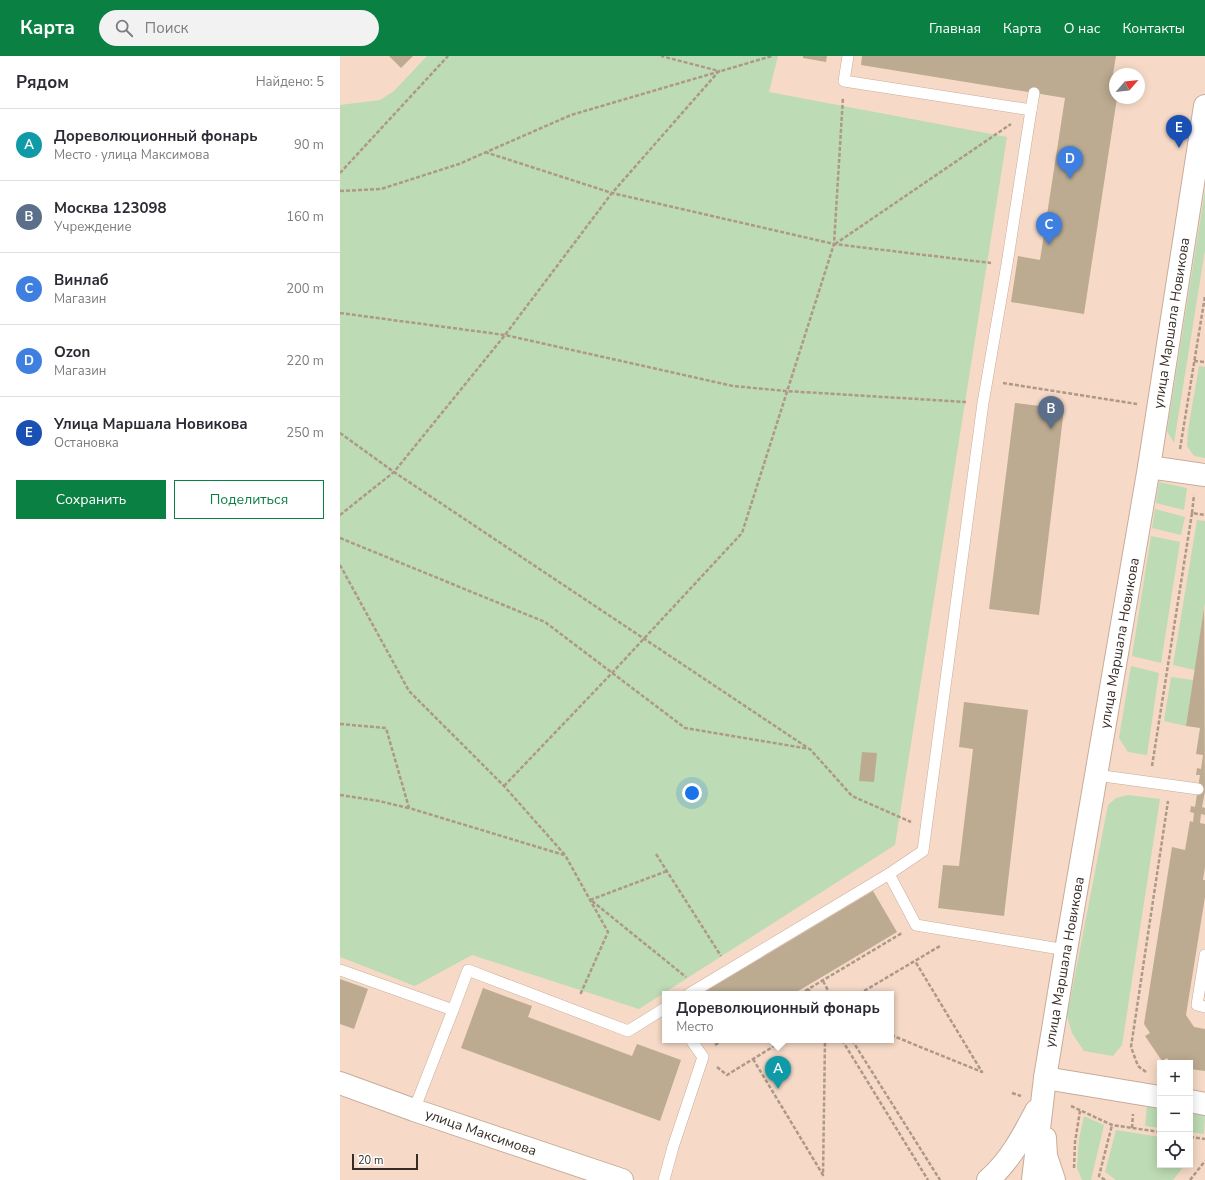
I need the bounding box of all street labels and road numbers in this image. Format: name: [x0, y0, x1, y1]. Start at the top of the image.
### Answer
street label: улица Маршала Новикова: [1149, 236, 1194, 410]
street label: улица Маршала Новикова: [1095, 556, 1144, 730]
street label: улица Маршала Новикова: [1040, 875, 1089, 1049]
street label: улица Максимова: [423, 1104, 539, 1160]

